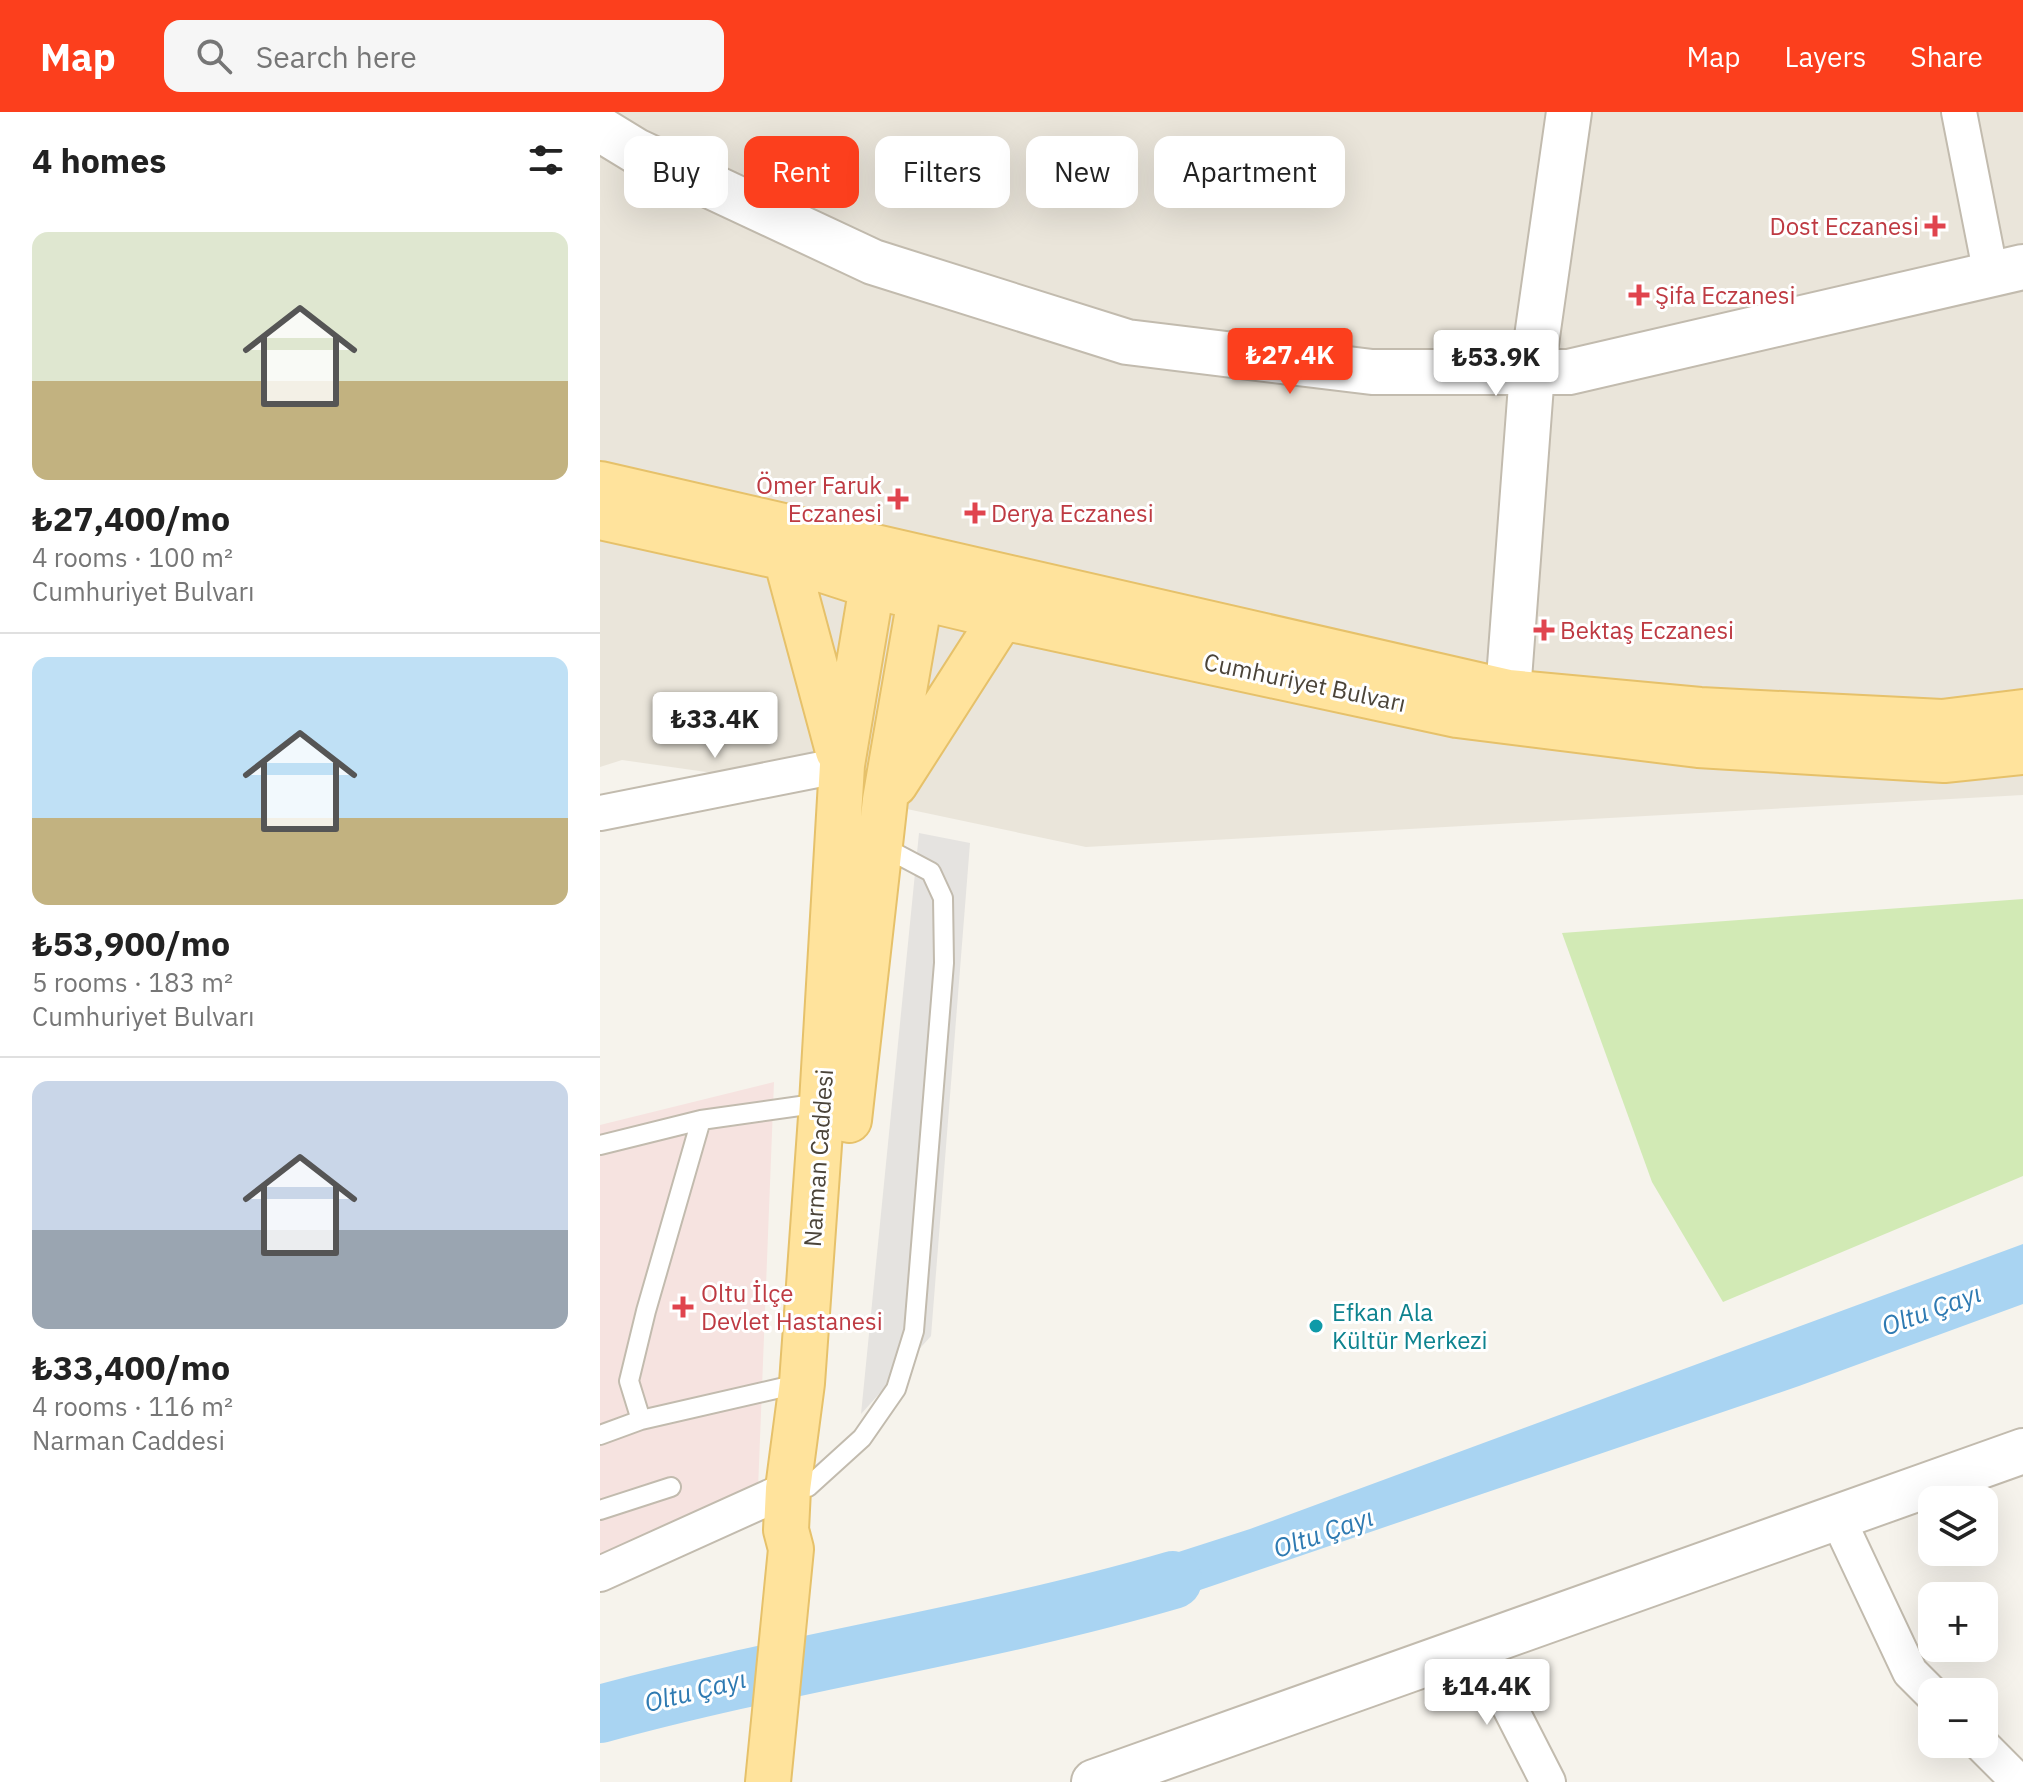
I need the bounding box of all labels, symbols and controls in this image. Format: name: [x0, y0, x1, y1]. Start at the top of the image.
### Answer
search box: [164, 20, 724, 92]
text: Map: [40, 32, 116, 81]
icon: search: [192, 34, 236, 78]
text: Search here: [256, 37, 417, 76]
text: Map: [1686, 38, 1740, 75]
text: Layers: [1784, 38, 1866, 75]
text: Share: [1910, 38, 1983, 75]
chip: Buy: [624, 136, 728, 208]
chip: Rent: [744, 136, 859, 208]
chip: Filters: [875, 136, 1010, 208]
chip: New: [1026, 136, 1138, 208]
chip: Apartment: [1154, 136, 1345, 208]
text: 4 homes: [32, 138, 167, 182]
icon: filters: [524, 138, 568, 182]
place label: Dost Eczanesi: [1770, 210, 1919, 242]
marker: Dost Eczanesi: [1926, 217, 1944, 235]
place label: Şifa Eczanesi: [1655, 279, 1795, 311]
icon: home: [228, 284, 372, 428]
marker: Şifa Eczanesi: [1630, 286, 1648, 304]
pin: ₺27.4K: [1225, 328, 1355, 396]
pin: ₺53.9K: [1431, 330, 1561, 398]
text: ₺27.4K: [1246, 337, 1334, 371]
text: ₺53.9K: [1452, 339, 1540, 373]
place label: Ömer Faruk Eczanesi: [756, 469, 882, 529]
marker: Ömer Faruk Eczanesi: [889, 490, 907, 508]
text: ₺27,400/mo: [32, 496, 230, 540]
place label: Derya Eczanesi: [991, 497, 1154, 529]
marker: Derya Eczanesi: [966, 504, 984, 522]
text: 4 rooms · 100 m²: [32, 540, 233, 574]
text: Cumhuriyet Bulvarı: [32, 574, 255, 608]
place label: Bektaş Eczanesi: [1560, 614, 1734, 646]
marker: Bektaş Eczanesi: [1535, 621, 1553, 639]
street label: Cumhuriyet Bulvarı: [1201, 645, 1409, 719]
pin: ₺33.4K: [650, 692, 780, 760]
text: ₺33.4K: [671, 701, 759, 735]
icon: home: [228, 709, 372, 853]
text: ₺53,900/mo: [32, 921, 230, 965]
text: 5 rooms · 183 m²: [32, 965, 233, 999]
text: Cumhuriyet Bulvarı: [32, 999, 255, 1033]
street label: Narman Caddesi: [796, 1068, 840, 1248]
icon: home: [228, 1133, 372, 1277]
water label: Oltu Çayı: [1877, 1275, 1985, 1343]
place label: Oltu İlçe Devlet Hastanesi: [701, 1277, 883, 1337]
marker: Oltu İlçe Devlet Hastanesi: [672, 1296, 694, 1318]
place label: Efkan Ala Kültür Merkezi: [1332, 1296, 1487, 1356]
marker: Efkan Ala Kültür Merkezi: [1307, 1317, 1325, 1335]
text: ₺33,400/mo: [32, 1345, 230, 1389]
text: 4 rooms · 116 m²: [32, 1389, 233, 1423]
text: Narman Caddesi: [32, 1423, 225, 1457]
map controls: [1918, 1486, 1998, 1758]
button: layers: [1918, 1486, 1998, 1566]
water label: Oltu Çayı: [1269, 1499, 1377, 1565]
button: +: [1918, 1582, 1998, 1662]
pin: ₺14.4K: [1422, 1659, 1552, 1727]
water label: Oltu Çayı: [641, 1661, 749, 1719]
text: ₺14.4K: [1443, 1668, 1531, 1702]
button: −: [1918, 1678, 1998, 1758]

